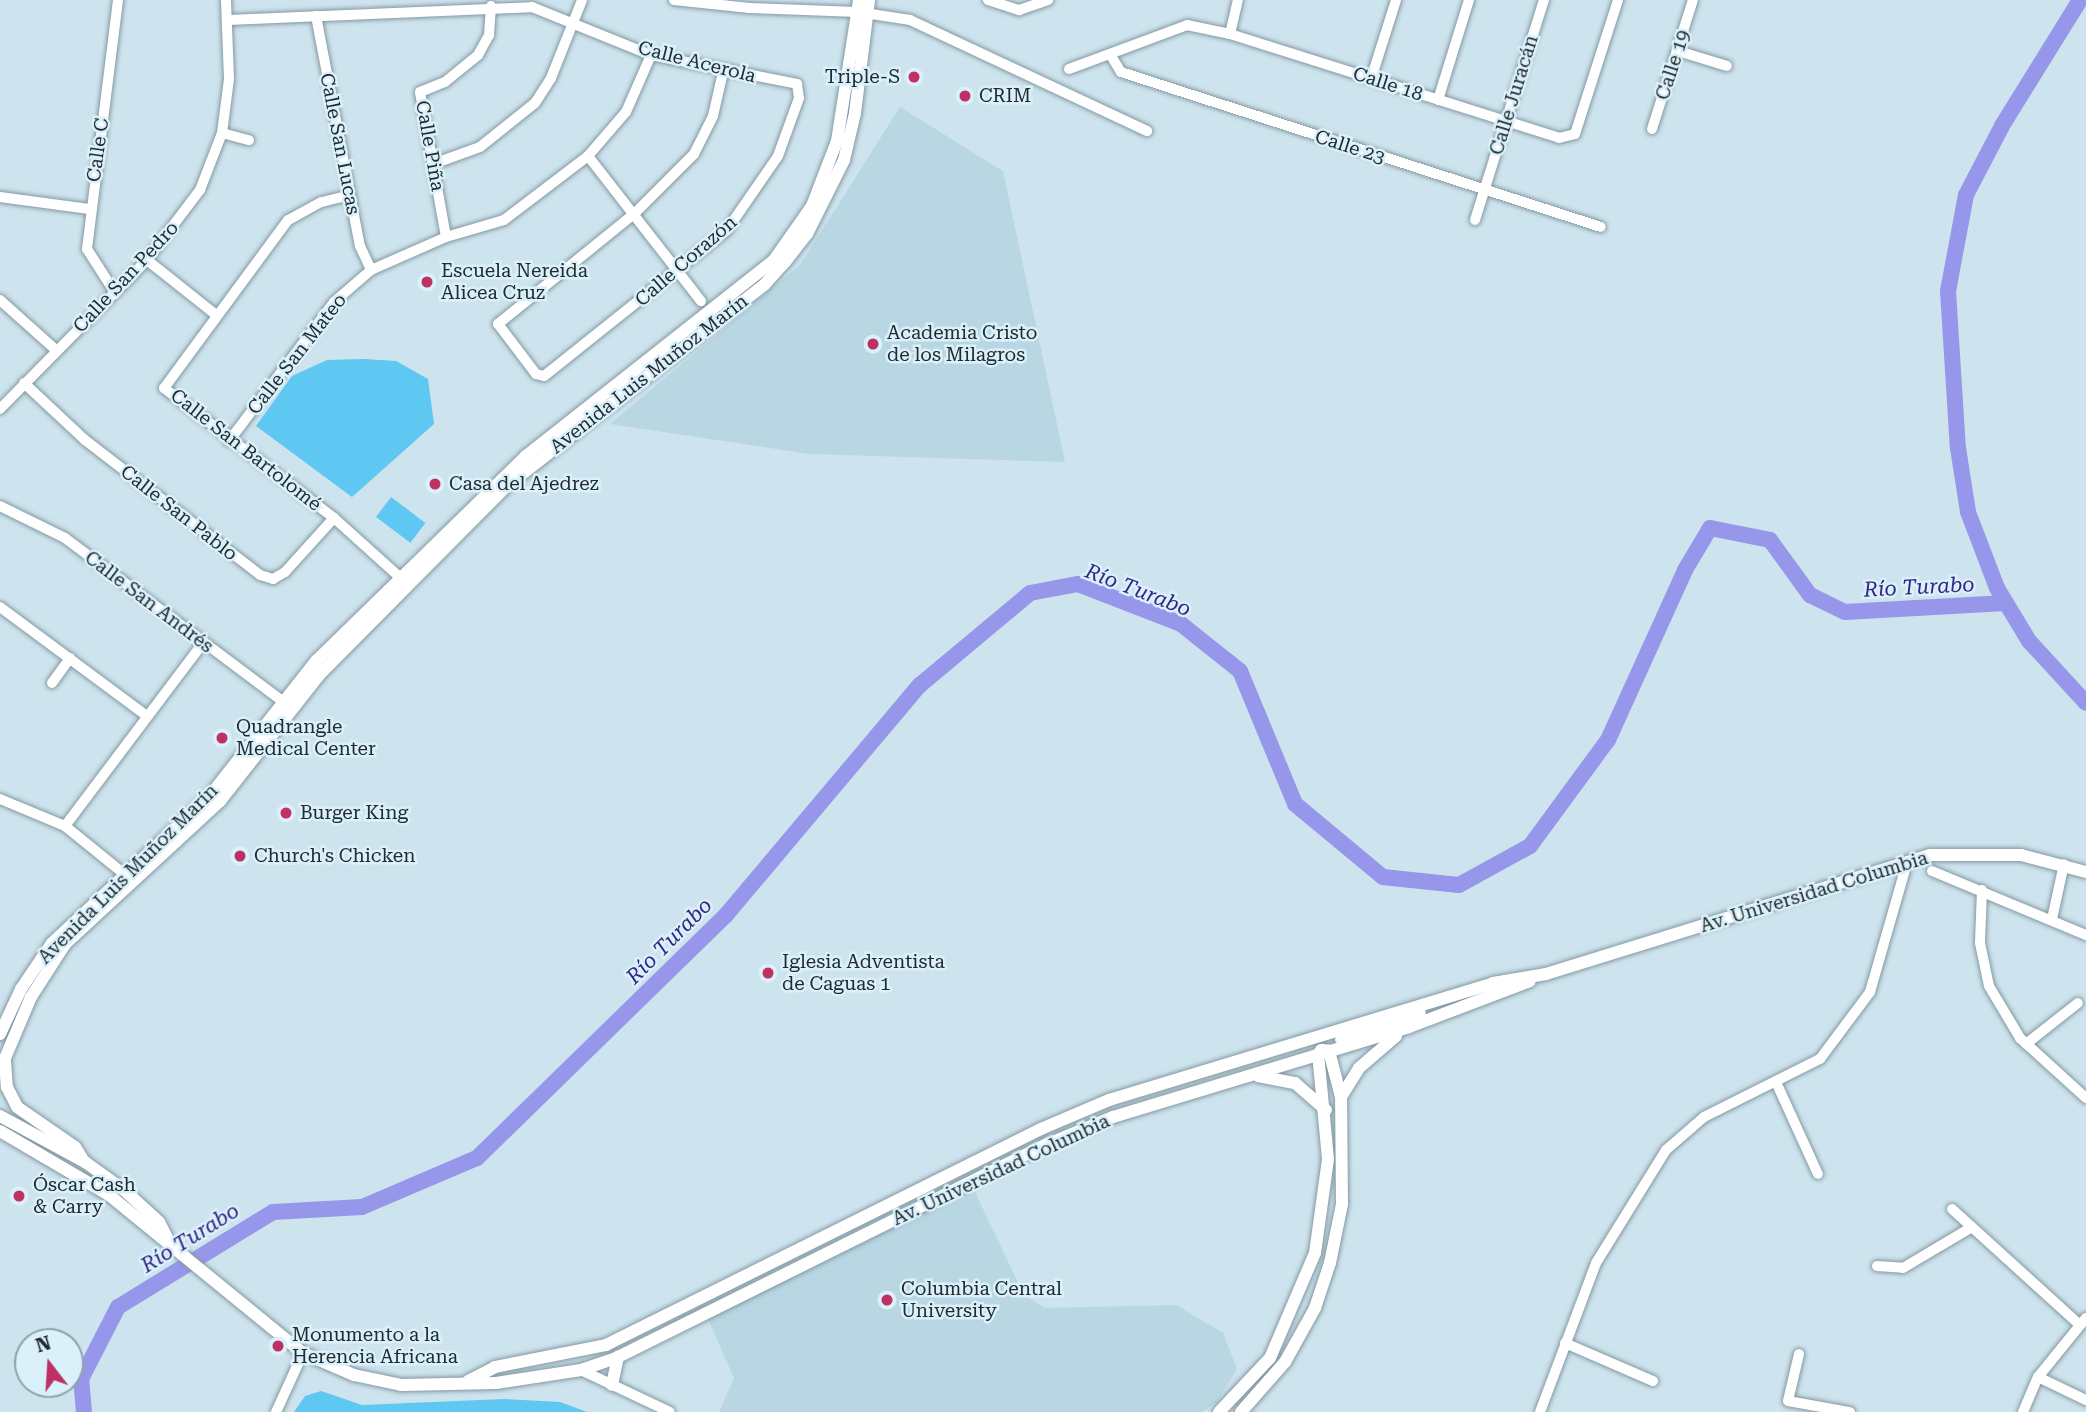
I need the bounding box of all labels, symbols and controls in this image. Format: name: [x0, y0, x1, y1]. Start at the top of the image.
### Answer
street label: Calle 19: [1651, 27, 1695, 103]
street label: Calle Juracán: [1485, 32, 1543, 158]
street label: Calle Acerola: [636, 36, 758, 88]
street label: Calle 18: [1350, 62, 1426, 106]
place label: Triple-S: [825, 66, 900, 88]
marker: Triple-S: [906, 69, 922, 85]
street label: Calle San Lucas: [315, 71, 365, 217]
place label: CRIM: [979, 85, 1031, 107]
marker: CRIM: [957, 88, 973, 104]
street label: Calle Piña: [411, 99, 449, 193]
street label: Calle C: [82, 116, 114, 184]
street label: Calle 23: [1312, 125, 1388, 169]
street label: Calle Corazón: [631, 211, 741, 311]
street label: Calle San Pedro: [69, 217, 183, 337]
place label: Escuela Nereida Alicea Cruz: [441, 260, 588, 304]
marker: Escuela Nereida Alicea Cruz: [419, 274, 435, 290]
street label: Calle San Mateo: [243, 289, 351, 419]
street label: Avenida Luis Muñoz Marín: [546, 290, 752, 458]
place label: Academia Cristo de los Milagros: [887, 322, 1037, 366]
marker: Academia Cristo de los Milagros: [865, 336, 881, 352]
street label: Calle San Bartolomé: [166, 384, 326, 516]
street label: Calle San Pablo: [116, 460, 242, 566]
place label: Casa del Ajedrez: [449, 473, 599, 495]
marker: Casa del Ajedrez: [427, 476, 443, 492]
street label: Calle San Andrés: [80, 546, 218, 658]
water label: Río Turabo: [1082, 558, 1194, 622]
water label: Río Turabo: [1863, 572, 1975, 602]
place label: Quadrangle Medical Center: [236, 716, 376, 760]
marker: Quadrangle Medical Center: [214, 730, 230, 746]
street label: Avenida Luis Muñoz Marín: [33, 779, 223, 969]
place label: Burger King: [300, 802, 408, 824]
marker: Burger King: [278, 805, 294, 821]
place label: Church's Chicken: [254, 845, 416, 867]
street label: Av. Universidad Columbia: [1697, 846, 1931, 938]
marker: Church's Chicken: [232, 848, 248, 864]
water label: Río Turabo: [621, 893, 717, 989]
place label: Iglesia Adventista de Caguas 1: [782, 951, 945, 995]
marker: Iglesia Adventista de Caguas 1: [760, 965, 776, 981]
street label: Av. Universidad Columbia: [889, 1110, 1113, 1230]
place label: Óscar Cash & Carry: [33, 1174, 136, 1218]
marker: Óscar Cash & Carry: [11, 1188, 27, 1204]
water label: Río Turabo: [136, 1198, 244, 1278]
place label: Columbia Central University: [901, 1278, 1062, 1322]
marker: Columbia Central University: [879, 1292, 895, 1308]
place label: Monumento a la Herencia Africana: [292, 1324, 458, 1368]
north arrow: [14, 1328, 84, 1398]
text: N: [33, 1331, 54, 1357]
marker: Monumento a la Herencia Africana: [270, 1338, 286, 1354]

